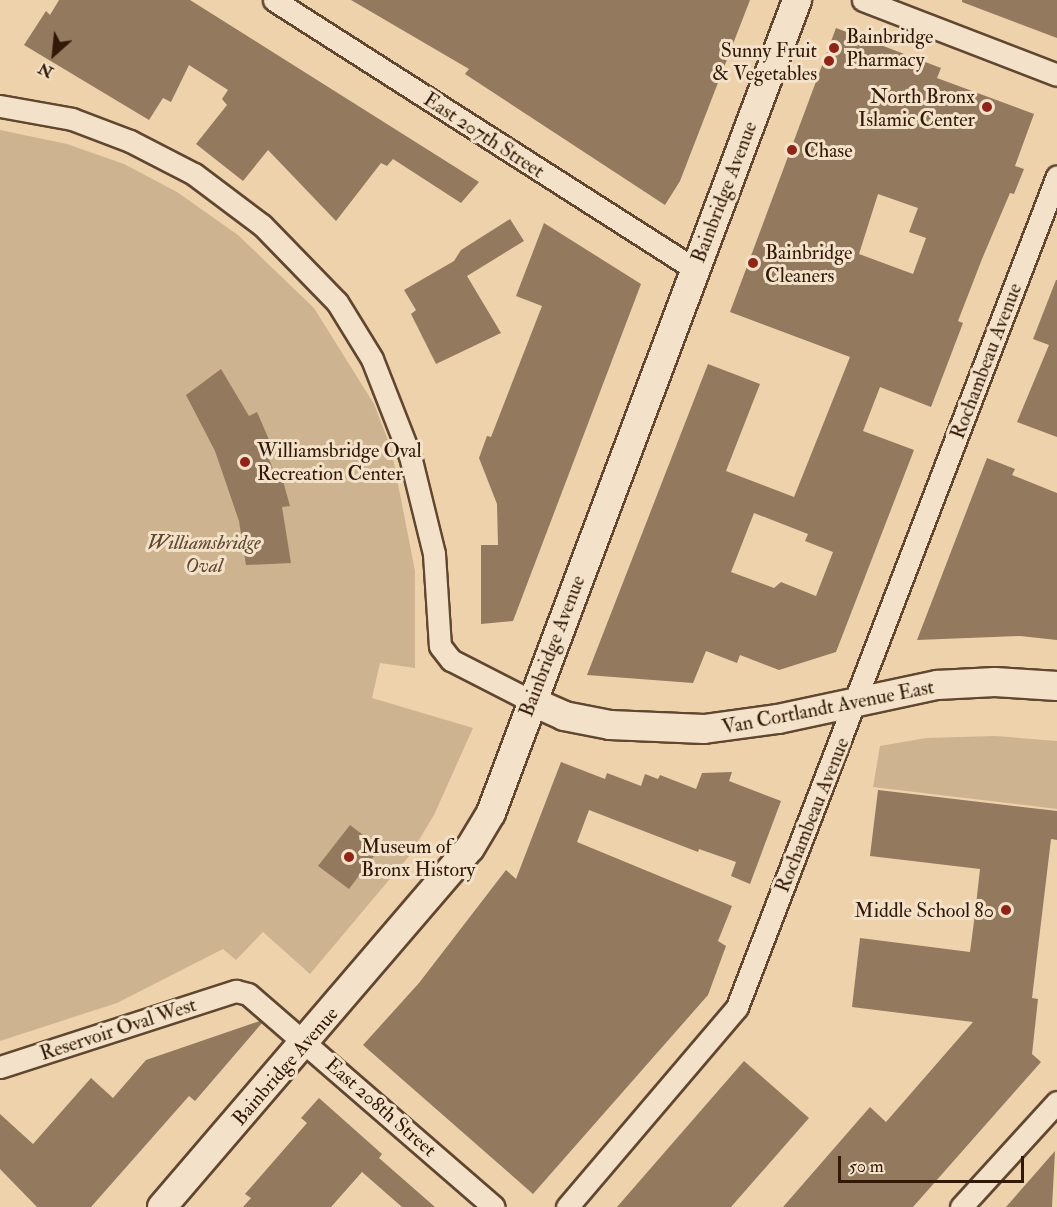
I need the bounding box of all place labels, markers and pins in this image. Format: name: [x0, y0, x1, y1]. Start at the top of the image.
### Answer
place label: Bainbridge Pharmacy: [846, 24, 933, 71]
place label: Sunny Fruit & Vegetables: [712, 38, 817, 85]
marker: Bainbridge Pharmacy: [827, 41, 841, 55]
marker: Sunny Fruit & Vegetables: [822, 54, 836, 68]
place label: North Bronx Islamic Center: [858, 84, 975, 131]
marker: North Bronx Islamic Center: [980, 100, 994, 114]
place label: Chase: [804, 138, 853, 162]
marker: Chase: [785, 143, 799, 157]
place label: Bainbridge Cleaners: [765, 240, 852, 287]
marker: Bainbridge Cleaners: [746, 256, 760, 270]
place label: Williamsbridge Oval Recreation Center: [257, 438, 422, 485]
marker: Williamsbridge Oval Recreation Center: [238, 455, 252, 469]
place label: Museum of Bronx History: [361, 834, 475, 881]
marker: Museum of Bronx History: [342, 850, 356, 864]
place label: Middle School 80: [854, 898, 994, 922]
marker: Middle School 80: [999, 903, 1013, 917]

